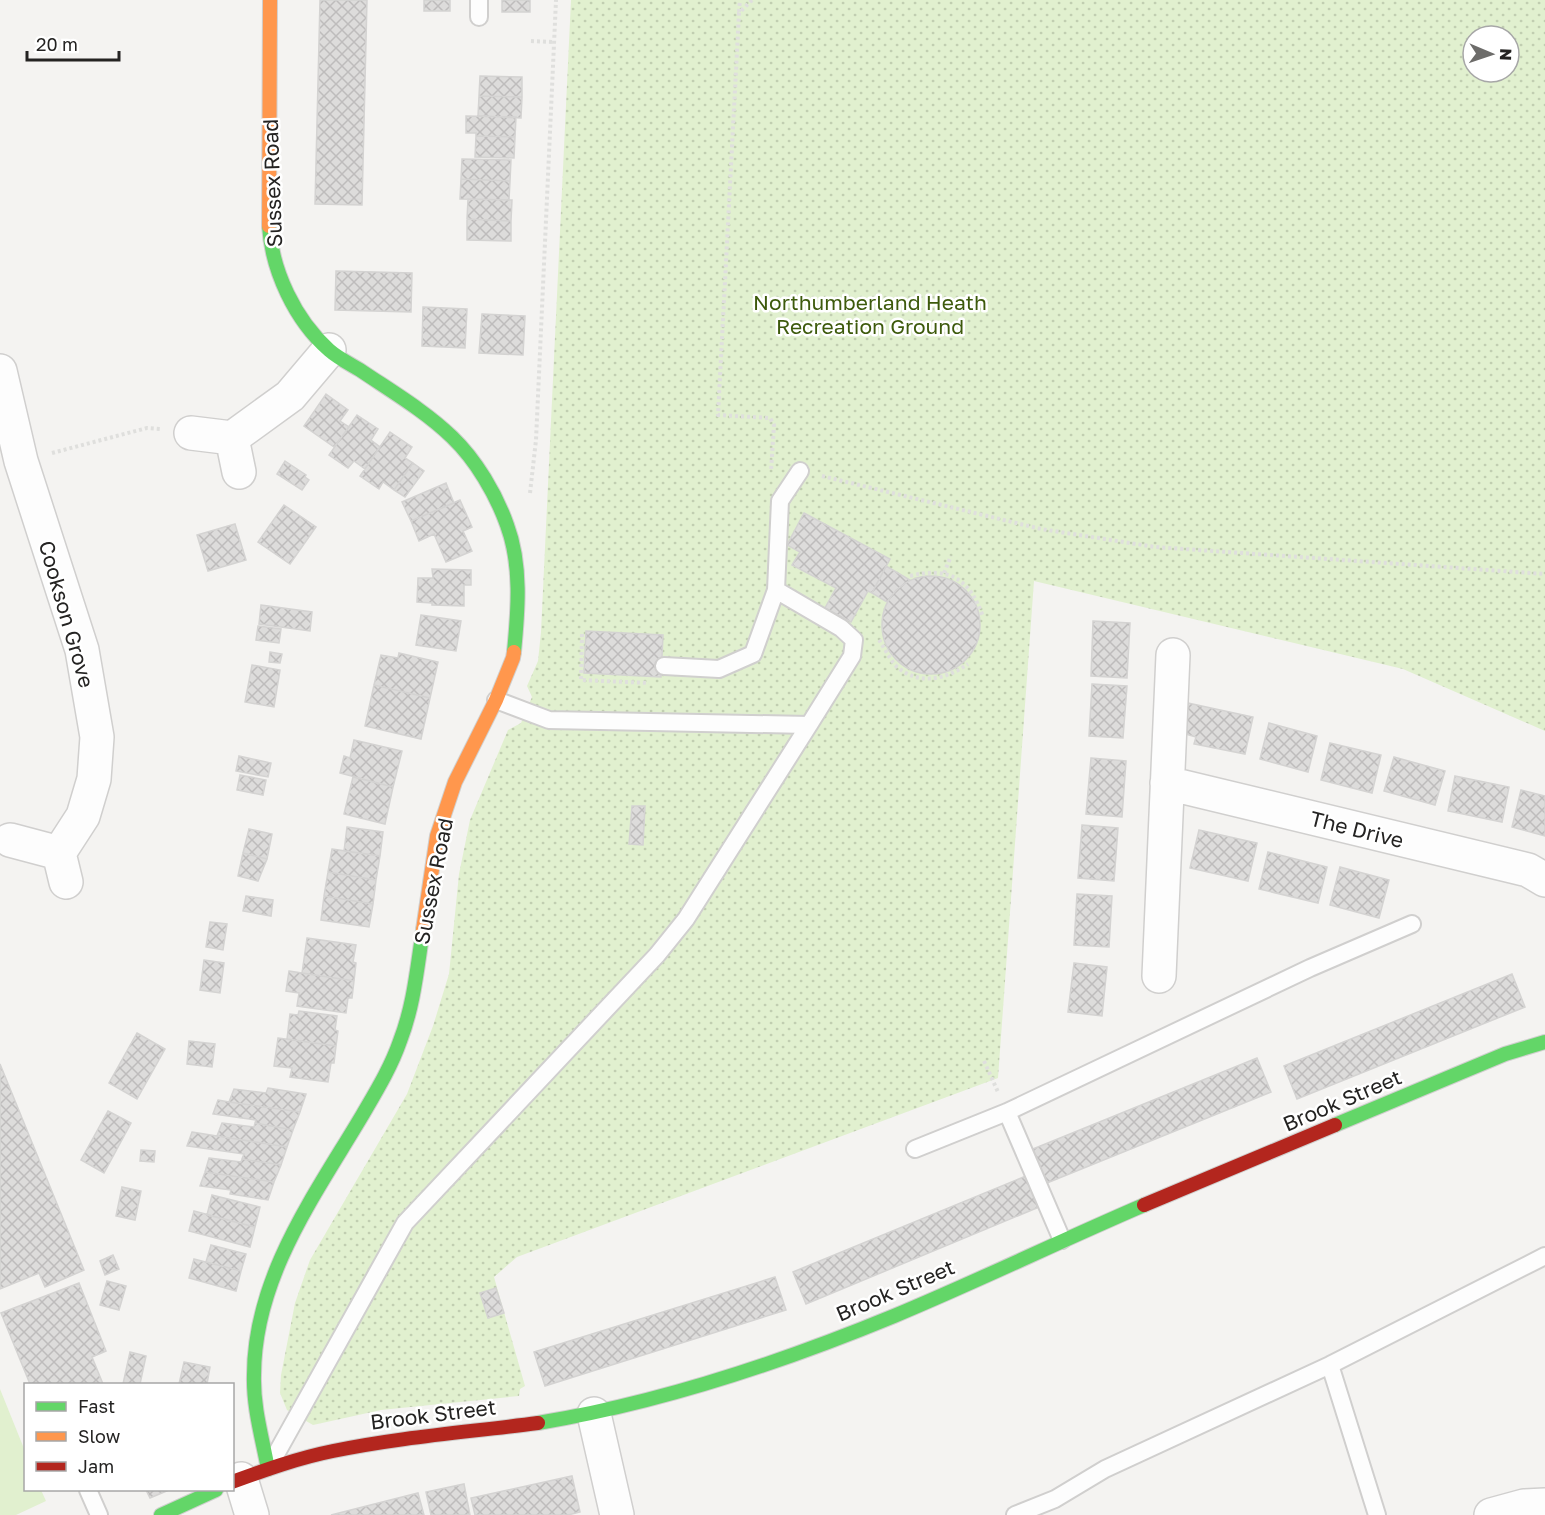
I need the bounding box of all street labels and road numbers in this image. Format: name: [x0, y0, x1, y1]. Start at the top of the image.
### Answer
street label: Sussex Road: [257, 118, 287, 248]
street label: Cookson Grove: [34, 537, 100, 691]
street label: The Drive: [1308, 805, 1406, 853]
street label: Sussex Road: [408, 815, 458, 947]
street label: Brook Street: [1279, 1063, 1405, 1137]
street label: Brook Street: [832, 1253, 958, 1327]
street label: Brook Street: [369, 1393, 497, 1435]

